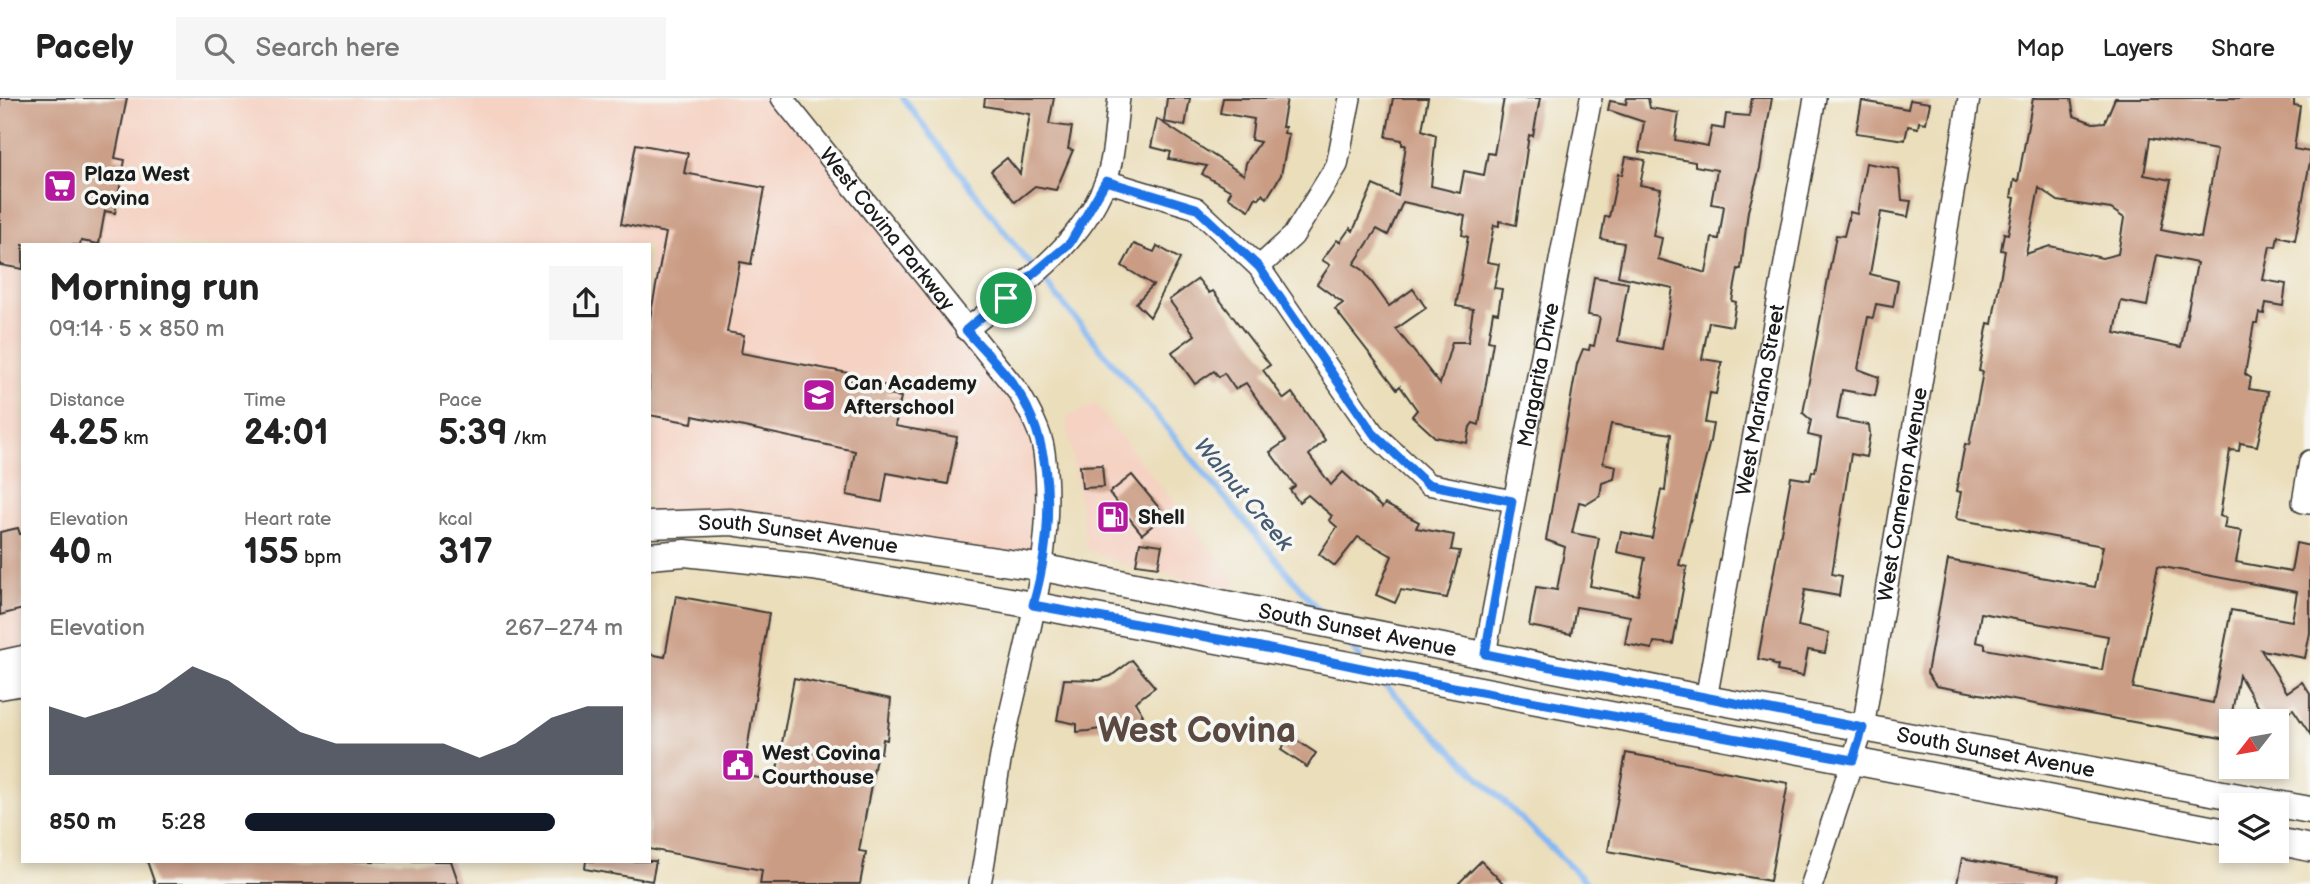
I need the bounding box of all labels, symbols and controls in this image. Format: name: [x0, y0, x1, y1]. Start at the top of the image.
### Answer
search box: [176, 17, 666, 80]
text: Pacely: [35, 28, 134, 68]
icon: search: [200, 29, 238, 67]
text: Search here: [256, 33, 400, 64]
text: Map: [2016, 34, 2064, 63]
text: Layers: [2102, 34, 2173, 63]
text: Share: [2211, 34, 2275, 63]
street label: West Covina Parkway: [814, 143, 960, 316]
place label: Plaza West Covina: [84, 162, 190, 211]
supermarket icon: Plaza West Covina: [41, 167, 79, 205]
text: Morning run: [49, 266, 260, 311]
button: share: [549, 266, 623, 340]
pin: [976, 268, 1036, 328]
icon: arrive: [987, 279, 1025, 317]
street label: Margarita Drive: [1513, 301, 1565, 449]
street label: West Mariana Street: [1731, 302, 1790, 498]
text: 09:14 · 5 × 850 m: [49, 315, 225, 343]
place label: Can Academy Afterschool: [843, 371, 977, 420]
school or university icon: Can Academy Afterschool: [800, 376, 838, 414]
street label: West Cameron Avenue: [1872, 386, 1933, 603]
text: Distance: [49, 389, 125, 412]
text: Time: [244, 389, 286, 412]
text: Pace: [438, 389, 482, 412]
text: 4.25: [49, 412, 118, 455]
text: 24:01: [244, 412, 329, 455]
text: 5:39: [438, 412, 508, 455]
text: km: [118, 427, 149, 450]
text: /km: [508, 427, 547, 450]
water label: Walnut Creek: [1188, 432, 1299, 558]
fuel station icon: Shell: [1094, 498, 1132, 536]
place label: Shell: [1138, 505, 1185, 530]
text: Elevation: [49, 508, 128, 531]
text: Heart rate: [244, 508, 331, 531]
text: kcal: [438, 508, 472, 531]
street label: South Sunset Avenue: [698, 510, 900, 559]
text: 40: [49, 531, 91, 574]
text: 155: [244, 531, 299, 574]
text: 317: [438, 531, 493, 574]
text: m: [91, 546, 112, 569]
text: bpm: [299, 546, 341, 569]
street label: South Sunset Avenue: [1256, 599, 1459, 662]
text: Elevation: [49, 614, 145, 642]
text: 267–274 m: [505, 614, 623, 642]
north arrow: [2219, 709, 2289, 779]
map controls: [2219, 709, 2289, 863]
district label: West Covina: [1098, 710, 1296, 753]
street label: South Sunset Avenue: [1895, 722, 2097, 783]
place label: West Covina Courthouse: [762, 741, 881, 790]
public building icon: West Covina Courthouse: [719, 746, 757, 784]
button: layers: [2219, 793, 2289, 863]
text: 850 m: [49, 808, 116, 836]
text: 5:28: [161, 808, 206, 836]

